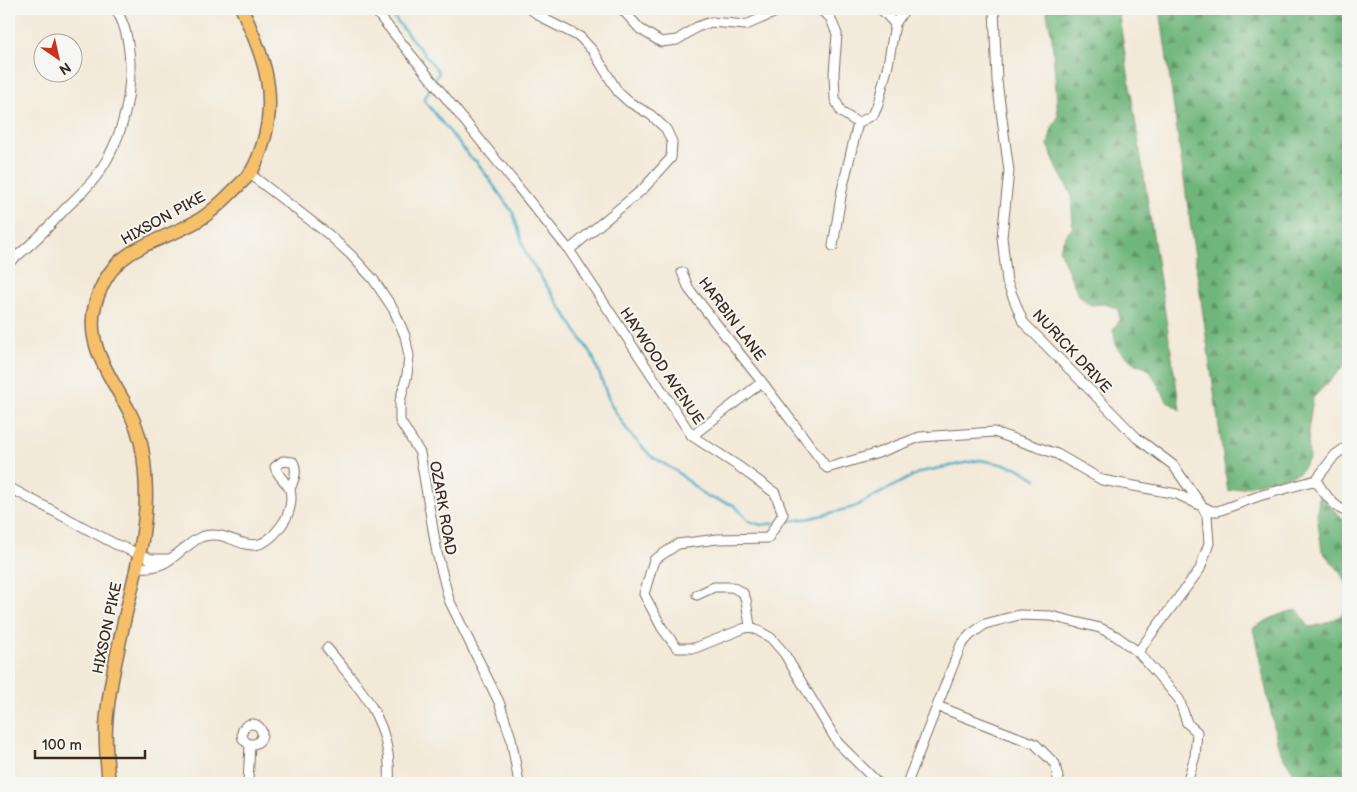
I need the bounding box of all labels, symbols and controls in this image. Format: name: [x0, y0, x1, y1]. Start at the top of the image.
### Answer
north arrow: [32, 32, 82, 82]
text: N: [56, 58, 74, 78]
street label: HIXSON PIKE: [118, 187, 209, 249]
street label: HARBIN LANE: [694, 274, 769, 365]
street label: HAYWOOD AVENUE: [615, 304, 708, 429]
street label: NURICK DRIVE: [1028, 306, 1115, 397]
street label: OZARK ROAD: [425, 459, 460, 557]
street label: HIXSON PIKE: [88, 580, 127, 676]
scale bar: [35, 727, 145, 759]
text: 100 m: [42, 736, 82, 755]

